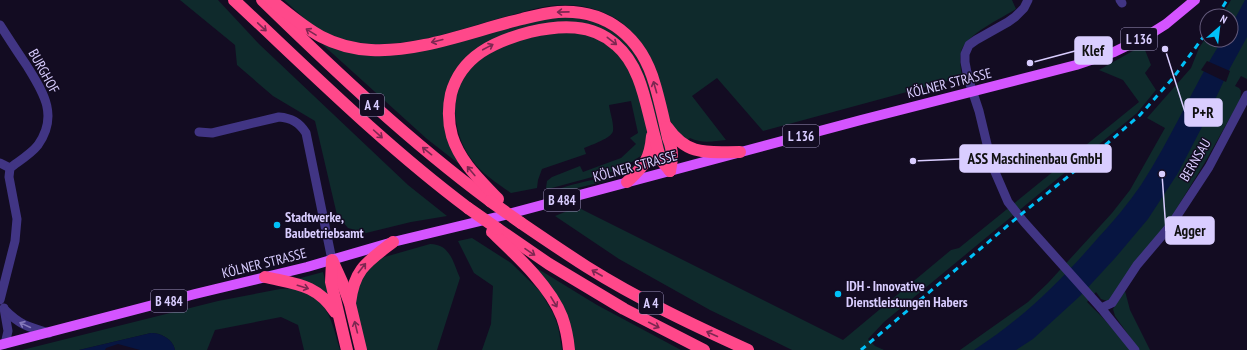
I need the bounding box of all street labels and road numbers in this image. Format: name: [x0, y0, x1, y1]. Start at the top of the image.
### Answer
road number: L 136: [1121, 28, 1157, 50]
street label: BURGHOF: [24, 46, 64, 97]
street label: KÖLNER STRASSE: [905, 64, 993, 102]
road number: A 4: [360, 94, 384, 116]
road number: L 136: [783, 125, 819, 147]
street label: BERNSAU: [1175, 135, 1215, 185]
street label: KÖLNER STRASSE: [591, 146, 679, 186]
road number: B 484: [544, 189, 580, 211]
street label: KÖLNER STRASSE: [220, 244, 308, 282]
road number: B 484: [151, 290, 187, 312]
road number: A 4: [639, 292, 663, 314]

